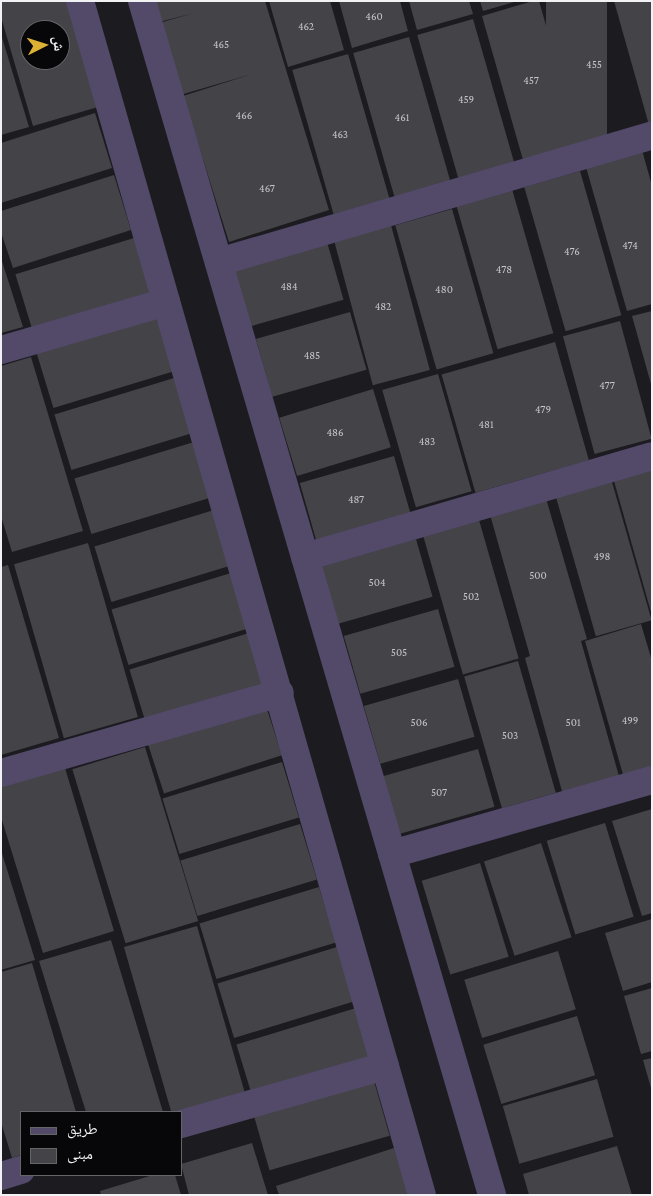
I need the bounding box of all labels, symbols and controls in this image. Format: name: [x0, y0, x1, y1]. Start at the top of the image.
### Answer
house number: 460: [365, 9, 383, 23]
house number: 462: [298, 19, 314, 33]
north arrow: [20, 20, 70, 70]
text: ش: [50, 36, 68, 52]
house number: 465: [213, 37, 229, 51]
house number: 455: [586, 57, 602, 71]
house number: 457: [523, 73, 539, 87]
house number: 459: [458, 92, 474, 106]
house number: 466: [236, 108, 252, 122]
house number: 461: [395, 110, 409, 124]
house number: 463: [332, 127, 348, 141]
house number: 467: [259, 181, 275, 195]
house number: 474: [622, 238, 638, 252]
house number: 476: [564, 244, 580, 258]
house number: 478: [496, 262, 512, 276]
house number: 484: [280, 279, 298, 293]
house number: 480: [435, 282, 453, 296]
house number: 482: [375, 299, 391, 313]
house number: 485: [304, 348, 320, 362]
house number: 477: [599, 378, 615, 392]
house number: 479: [535, 402, 551, 416]
house number: 481: [478, 417, 494, 431]
house number: 486: [326, 425, 344, 439]
house number: 483: [419, 434, 435, 448]
house number: 487: [348, 492, 364, 506]
house number: 498: [593, 549, 611, 563]
house number: 500: [529, 568, 547, 582]
house number: 504: [368, 575, 386, 589]
house number: 502: [463, 589, 479, 603]
house number: 505: [391, 645, 407, 659]
house number: 499: [622, 713, 638, 727]
house number: 506: [411, 715, 427, 729]
house number: 501: [565, 715, 581, 729]
house number: 503: [502, 728, 518, 742]
house number: 507: [431, 785, 447, 799]
legend: [20, 1111, 182, 1176]
text: طريق: [67, 1121, 98, 1137]
text: مبنى: [67, 1146, 93, 1162]

